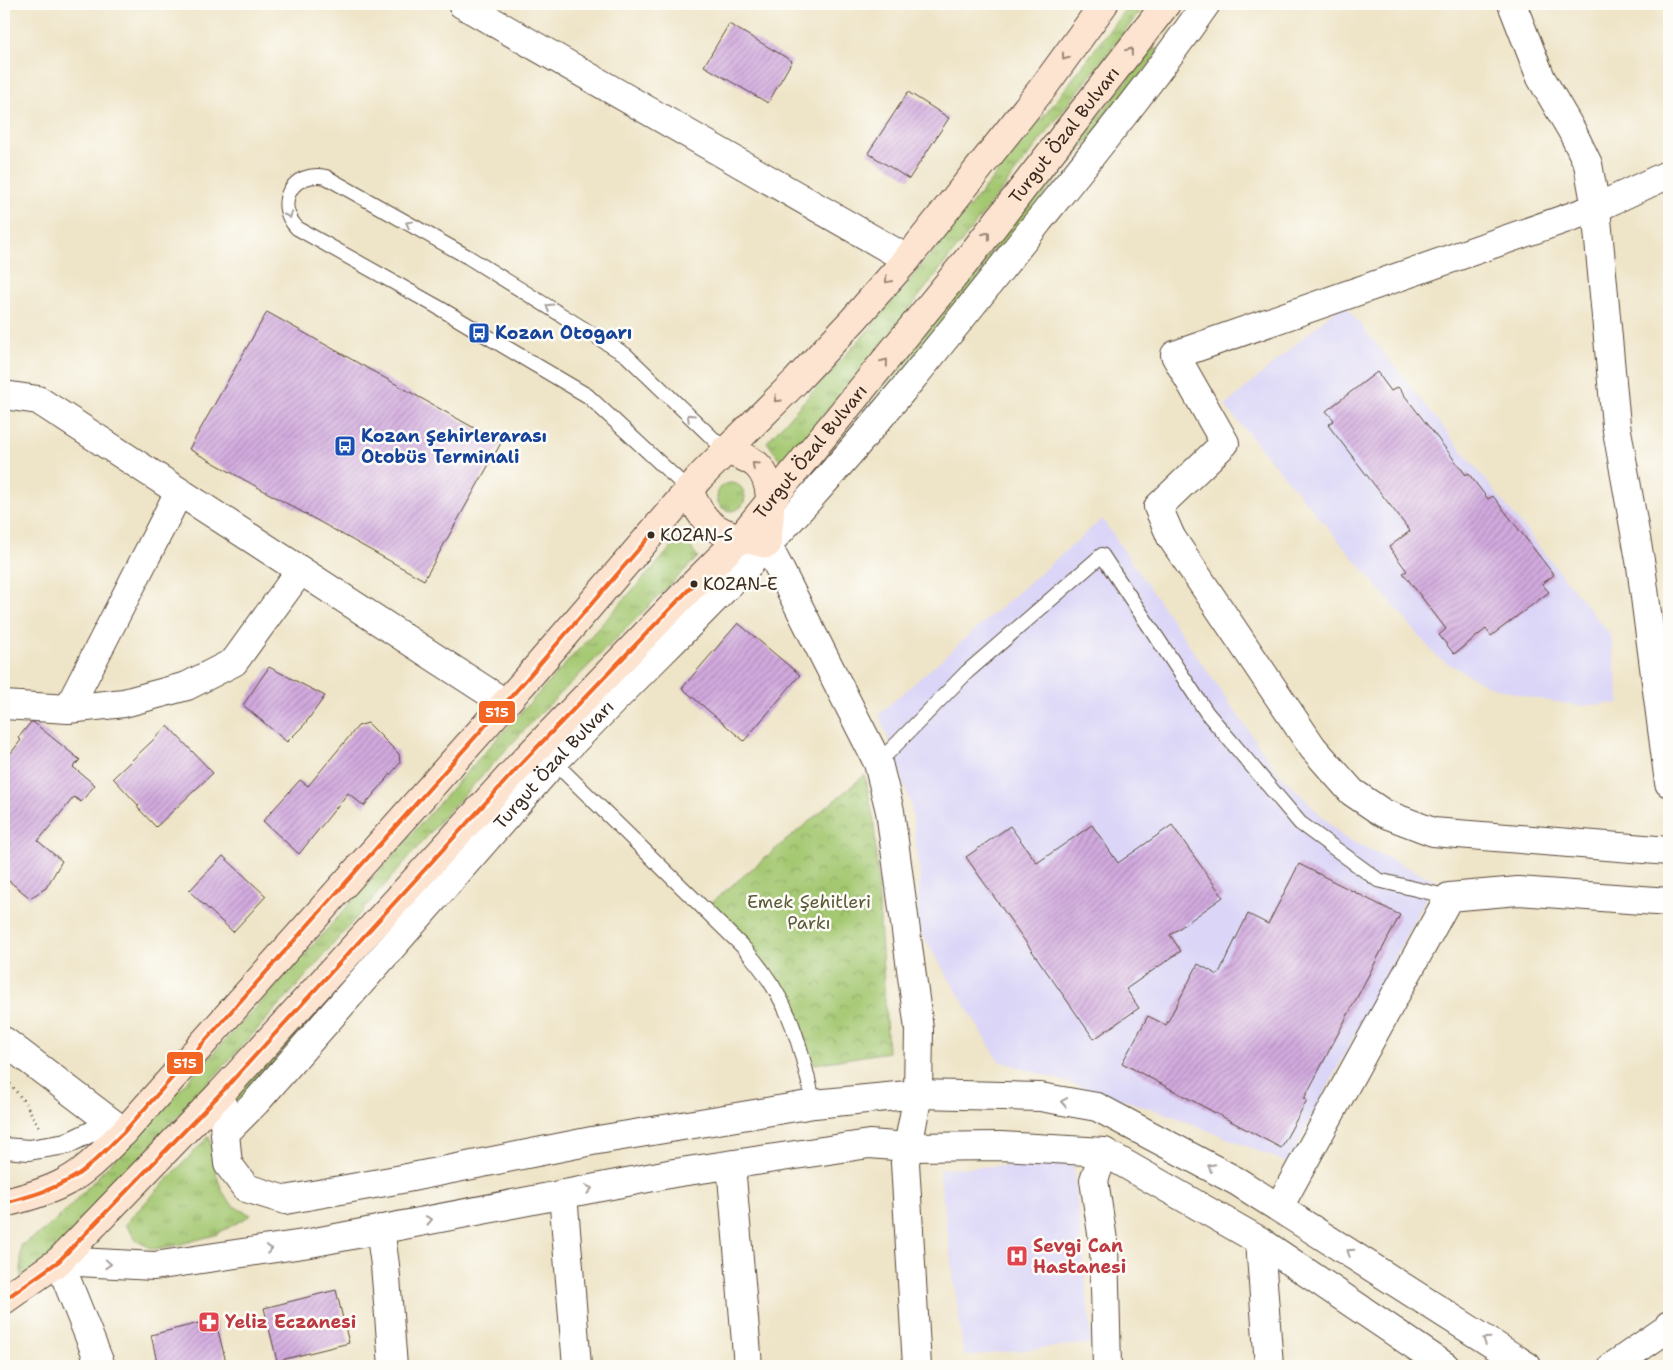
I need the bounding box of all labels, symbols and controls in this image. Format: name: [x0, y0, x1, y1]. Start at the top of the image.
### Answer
one-way arrow: [1124, 48, 1132, 57]
one-way arrow: [1062, 52, 1071, 61]
street label: Turgut Özal Bulvarı: [1003, 62, 1125, 209]
one-way arrow: [283, 210, 293, 219]
one-way arrow: [405, 220, 414, 230]
one-way arrow: [981, 231, 990, 241]
one-way arrow: [885, 275, 894, 284]
one-way arrow: [545, 303, 554, 313]
bus stop icon: Kozan Otogarı: [467, 321, 491, 345]
place label: Kozan Otogarı: [495, 321, 632, 345]
one-way arrow: [880, 358, 889, 367]
street label: Turgut Özal Bulvarı: [748, 379, 873, 524]
one-way arrow: [774, 393, 783, 402]
one-way arrow: [687, 413, 696, 422]
place label: Kozan Şehirlerarası Otobüs Terminali: [361, 424, 547, 469]
bus stop icon: Kozan Şehirlerarası Otobüs Terminali: [333, 434, 357, 458]
one-way arrow: [751, 462, 760, 471]
place label: KOZAN-S: [660, 524, 733, 546]
marker: KOZAN-S: [646, 530, 656, 540]
place label: KOZAN-E: [703, 573, 778, 595]
marker: KOZAN-E: [689, 579, 699, 589]
street label: Turgut Özal Bulvarı: [489, 695, 619, 834]
line badge: 515: [478, 700, 516, 724]
text: 515: [485, 703, 509, 721]
park label: Emek Şehitleri Parkı: [747, 890, 871, 935]
line badge: 515: [166, 1051, 204, 1075]
text: 515: [173, 1054, 197, 1072]
one-way arrow: [1060, 1097, 1068, 1107]
one-way arrow: [1207, 1163, 1216, 1173]
one-way arrow: [584, 1185, 593, 1195]
one-way arrow: [425, 1215, 433, 1225]
place label: Sevgi Can Hastanesi: [1033, 1234, 1126, 1279]
one-way arrow: [266, 1244, 274, 1255]
hospital icon: Sevgi Can Hastanesi: [1005, 1244, 1029, 1268]
one-way arrow: [1346, 1249, 1355, 1259]
one-way arrow: [104, 1258, 112, 1269]
pharmacy icon: Yeliz Eczanesi: [197, 1310, 221, 1334]
place label: Yeliz Eczanesi: [225, 1310, 356, 1334]
one-way arrow: [1483, 1337, 1492, 1346]

